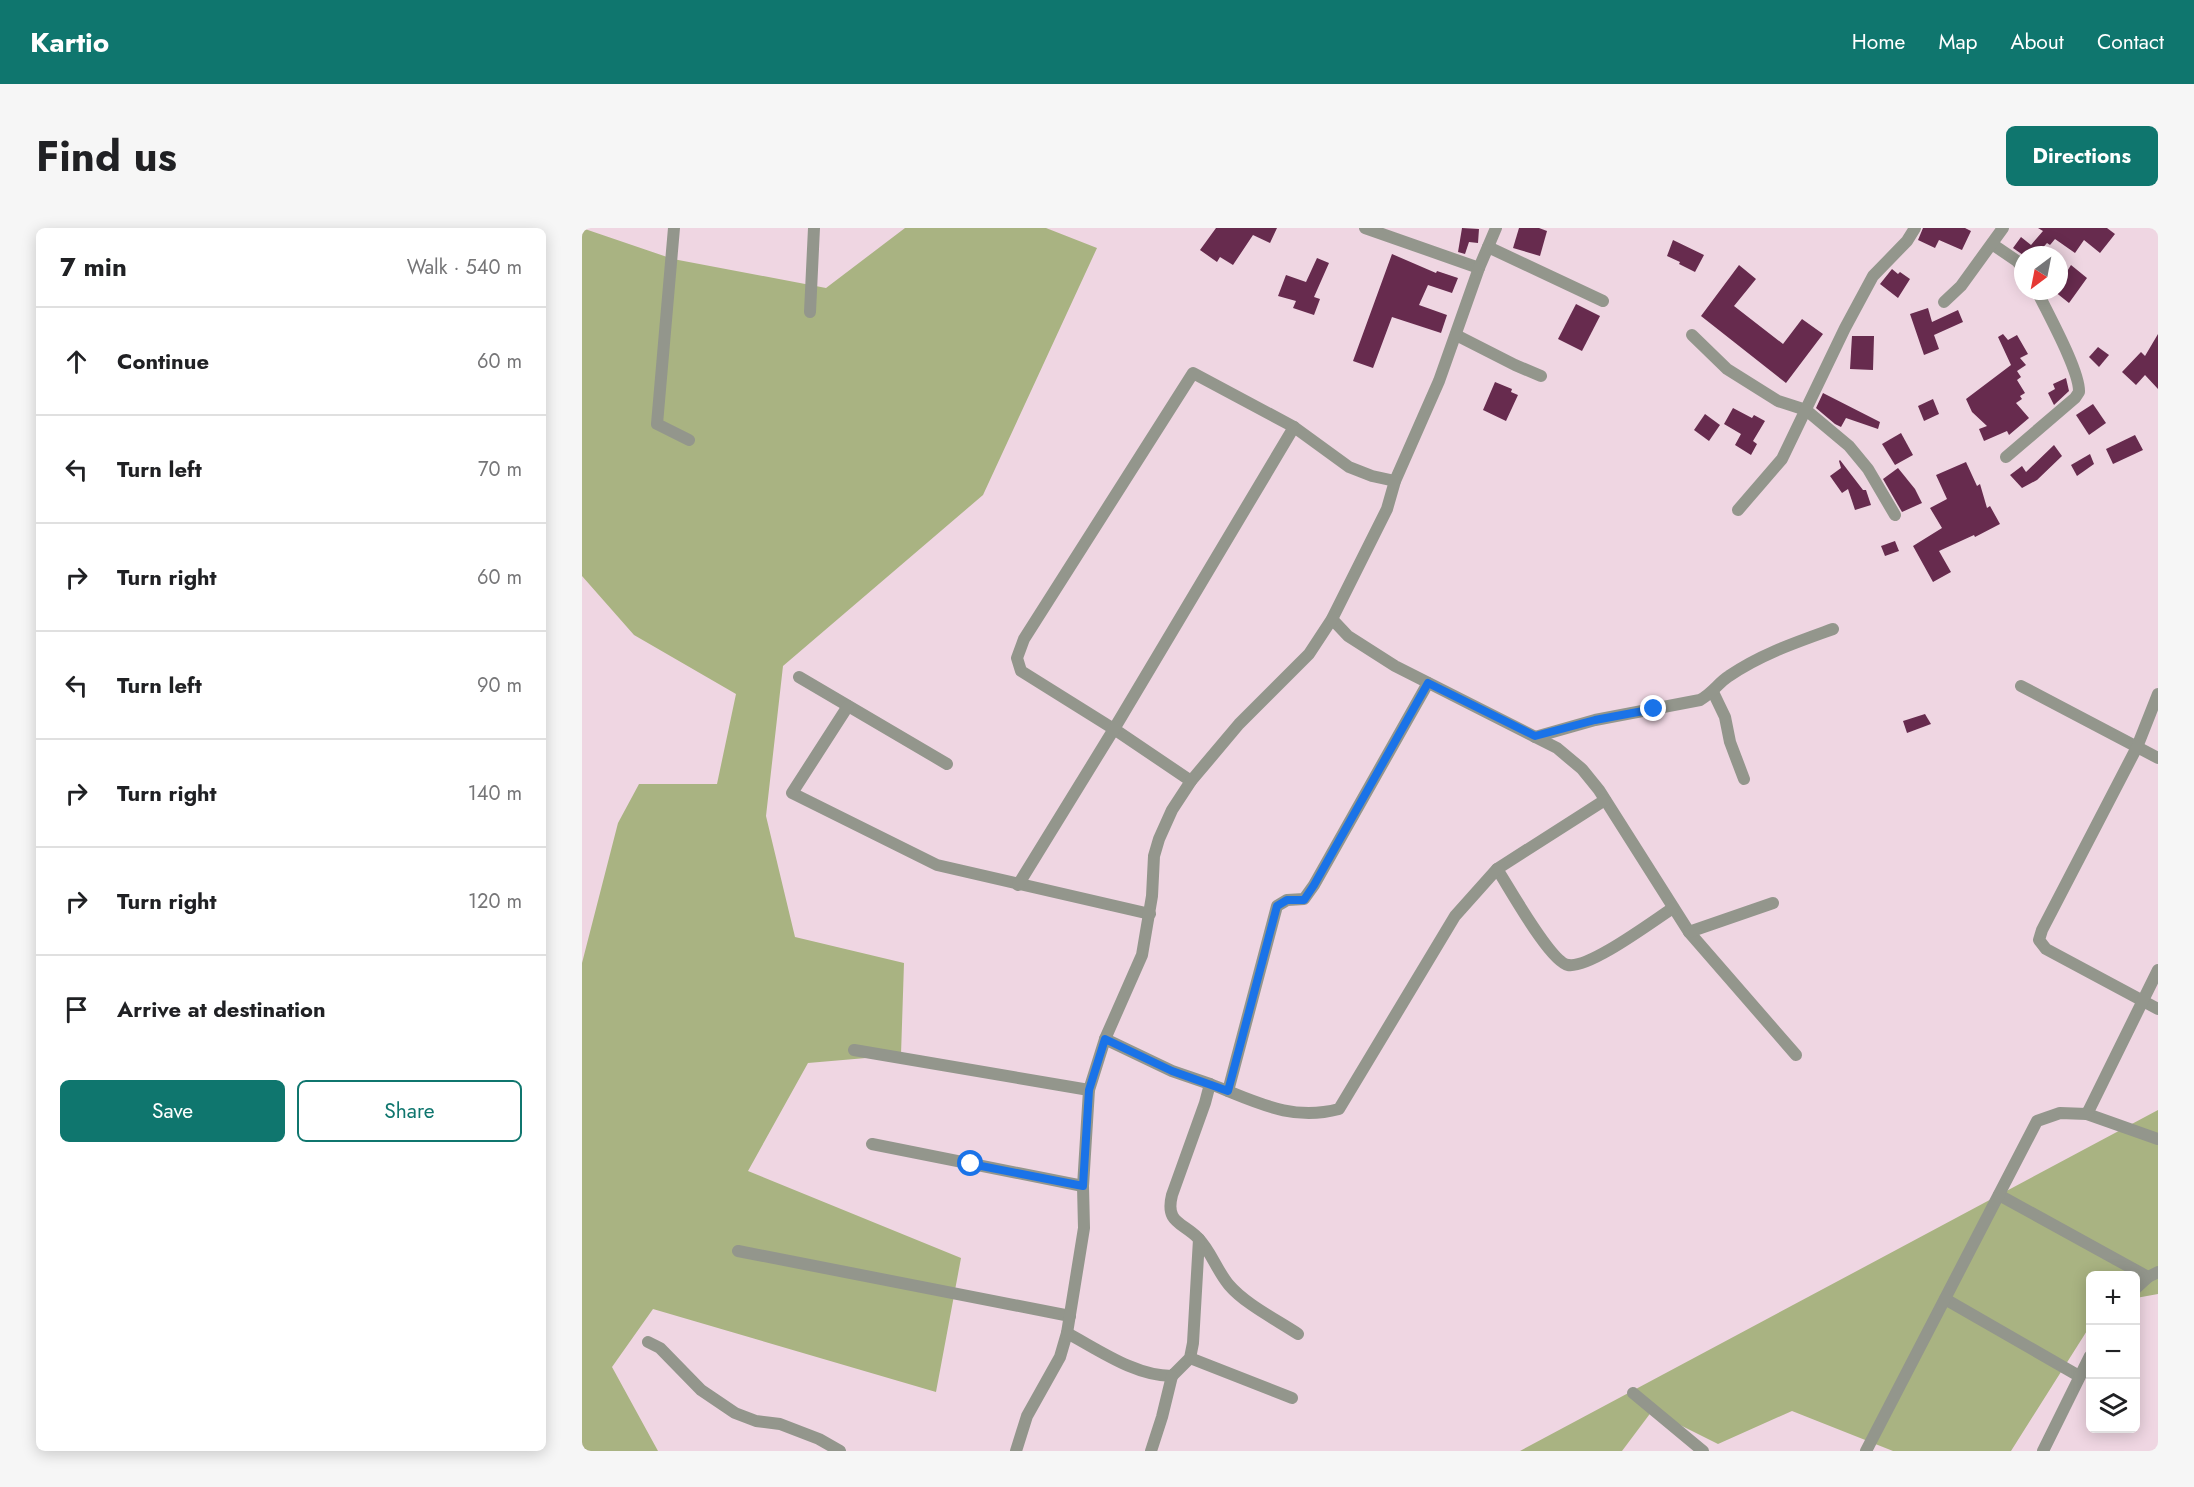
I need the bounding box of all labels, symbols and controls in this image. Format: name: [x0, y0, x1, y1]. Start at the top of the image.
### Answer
text: Kartio: [30, 22, 109, 63]
text: Home: [1852, 27, 1905, 57]
text: Map: [1938, 27, 1978, 57]
text: About: [2011, 27, 2064, 57]
text: Contact: [2097, 27, 2164, 57]
text: Find us: [36, 126, 177, 187]
button: Directions: [2006, 126, 2158, 186]
north arrow: [2014, 246, 2068, 300]
text: 7 min: [60, 248, 127, 286]
text: Walk · 540 m: [407, 253, 522, 282]
icon: ahead: [60, 345, 93, 378]
text: Continue: [117, 345, 209, 377]
text: 60 m: [477, 347, 522, 376]
icon: left: [60, 453, 93, 486]
text: Turn left: [117, 453, 202, 485]
text: 70 m: [478, 455, 522, 484]
icon: right: [60, 561, 93, 594]
text: Turn right: [117, 561, 217, 593]
text: 60 m: [477, 563, 522, 592]
icon: left: [60, 669, 93, 702]
text: Turn left: [117, 669, 202, 701]
text: 90 m: [477, 671, 522, 700]
route end: [1640, 695, 1666, 721]
icon: right: [60, 777, 93, 810]
text: Turn right: [117, 777, 217, 809]
text: 140 m: [468, 779, 522, 808]
icon: right: [60, 885, 93, 918]
text: Turn right: [117, 885, 217, 917]
text: 120 m: [468, 887, 522, 916]
icon: arrive: [60, 993, 93, 1026]
text: Arrive at destination: [117, 993, 326, 1025]
button: Save: [60, 1080, 285, 1142]
button: Share: [297, 1080, 522, 1142]
route start: [957, 1150, 983, 1176]
map controls: [2086, 1271, 2140, 1433]
button: +: [2086, 1271, 2140, 1325]
button: −: [2086, 1325, 2140, 1379]
button: layers: [2086, 1379, 2140, 1433]

